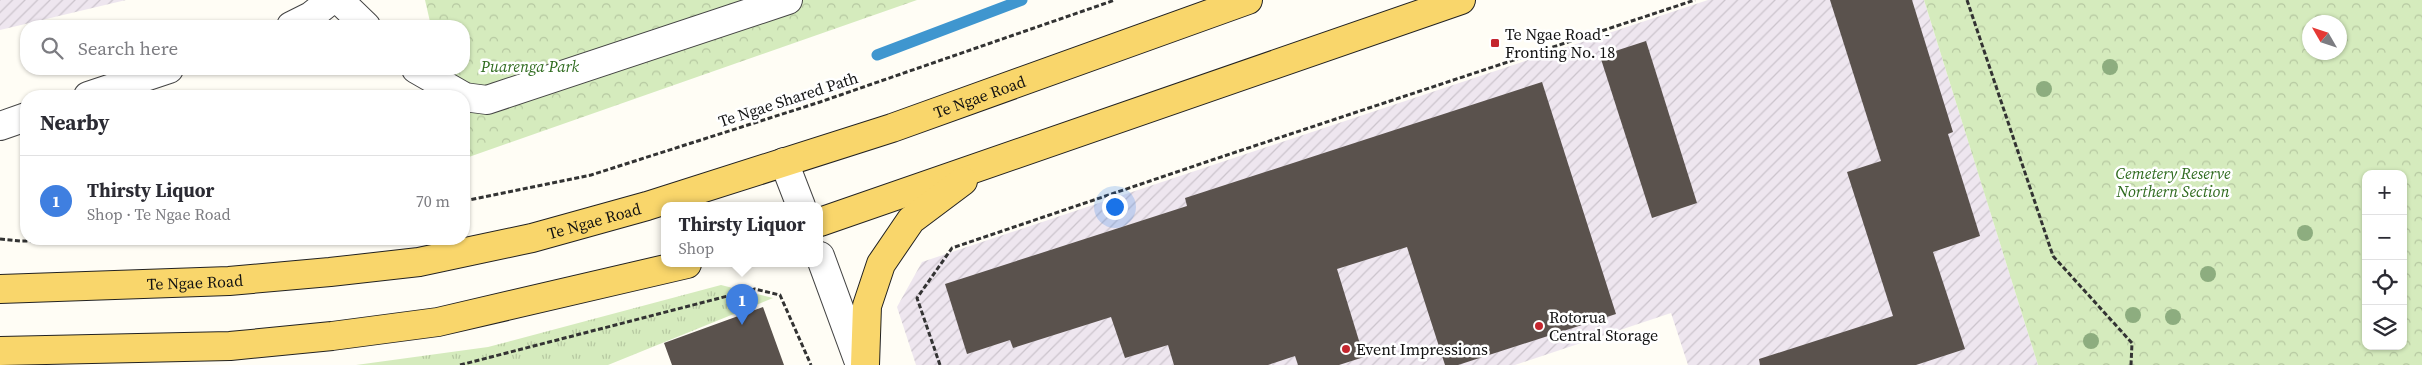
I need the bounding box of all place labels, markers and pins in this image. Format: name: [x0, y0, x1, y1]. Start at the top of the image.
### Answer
place label: Te Ngae Road - Fronting No. 18: [1505, 23, 1615, 63]
marker: Te Ngae Road - Fronting No. 18: [1489, 37, 1501, 49]
pin: 1: [726, 284, 758, 325]
place label: Rotorua Central Storage: [1549, 306, 1658, 346]
marker: Rotorua Central Storage: [1533, 320, 1545, 332]
place label: Event Impressions: [1356, 338, 1488, 360]
marker: Event Impressions: [1340, 343, 1352, 355]

